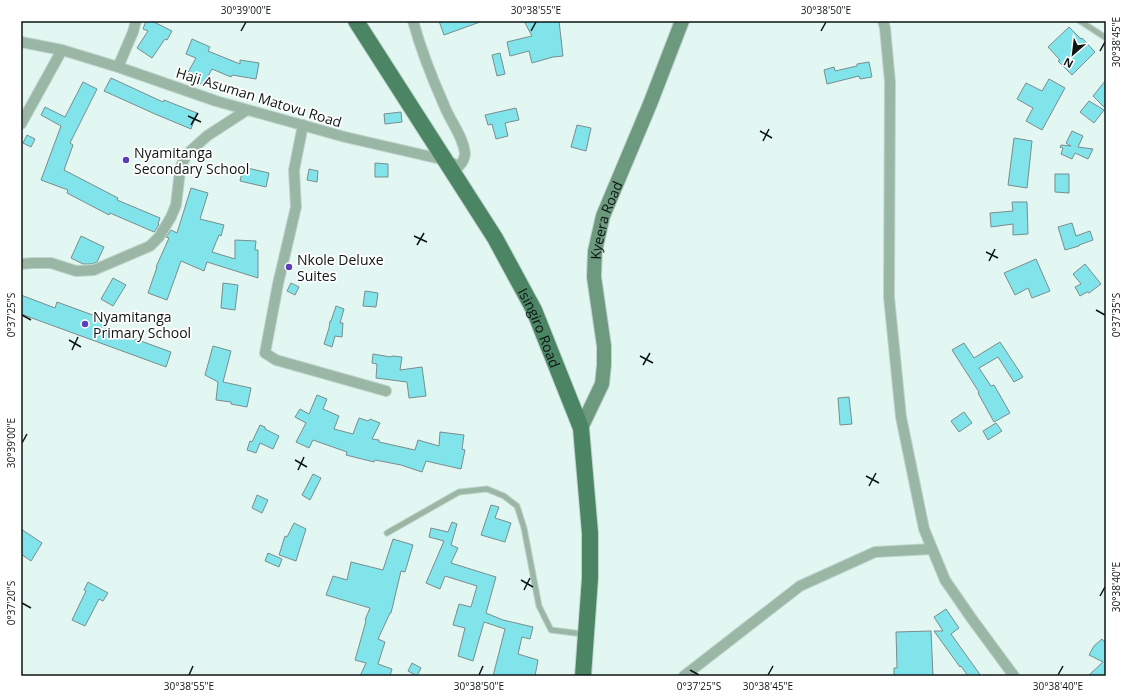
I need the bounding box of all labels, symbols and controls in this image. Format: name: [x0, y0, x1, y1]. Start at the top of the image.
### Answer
text: 30°39'00"E: [221, 3, 271, 17]
text: 30°38'55"E: [511, 3, 561, 17]
text: 30°38'50"E: [801, 3, 851, 17]
text: 30°38'45"E: [1109, 17, 1123, 67]
north arrow: [1053, 34, 1093, 74]
text: N: [1061, 55, 1076, 72]
street label: Haji Asuman Matovu Road: [174, 63, 344, 131]
place label: Nyamitanga Secondary School: [134, 143, 249, 178]
marker: Nyamitanga Secondary School: [121, 155, 131, 165]
street label: Kyeera Road: [585, 178, 626, 260]
place label: Nkole Deluxe Suites: [297, 250, 384, 285]
marker: Nkole Deluxe Suites: [284, 262, 294, 272]
street label: Isingiro Road: [514, 284, 565, 370]
text: 0°37'25"S: [4, 293, 18, 337]
text: 0°37'35"S: [1109, 293, 1123, 337]
place label: Nyamitanga Primary School: [93, 307, 191, 342]
marker: Nyamitanga Primary School: [80, 319, 90, 329]
text: 30°39'00"E: [4, 418, 18, 468]
text: 30°38'40"E: [1109, 562, 1123, 612]
text: 0°37'20"S: [4, 581, 18, 625]
text: 30°38'55"E: [164, 679, 214, 693]
text: 30°38'50"E: [454, 679, 504, 693]
text: 0°37'25"S: [677, 679, 721, 693]
text: 30°38'45"E: [743, 679, 793, 693]
text: 30°38'40"E: [1033, 679, 1083, 693]

